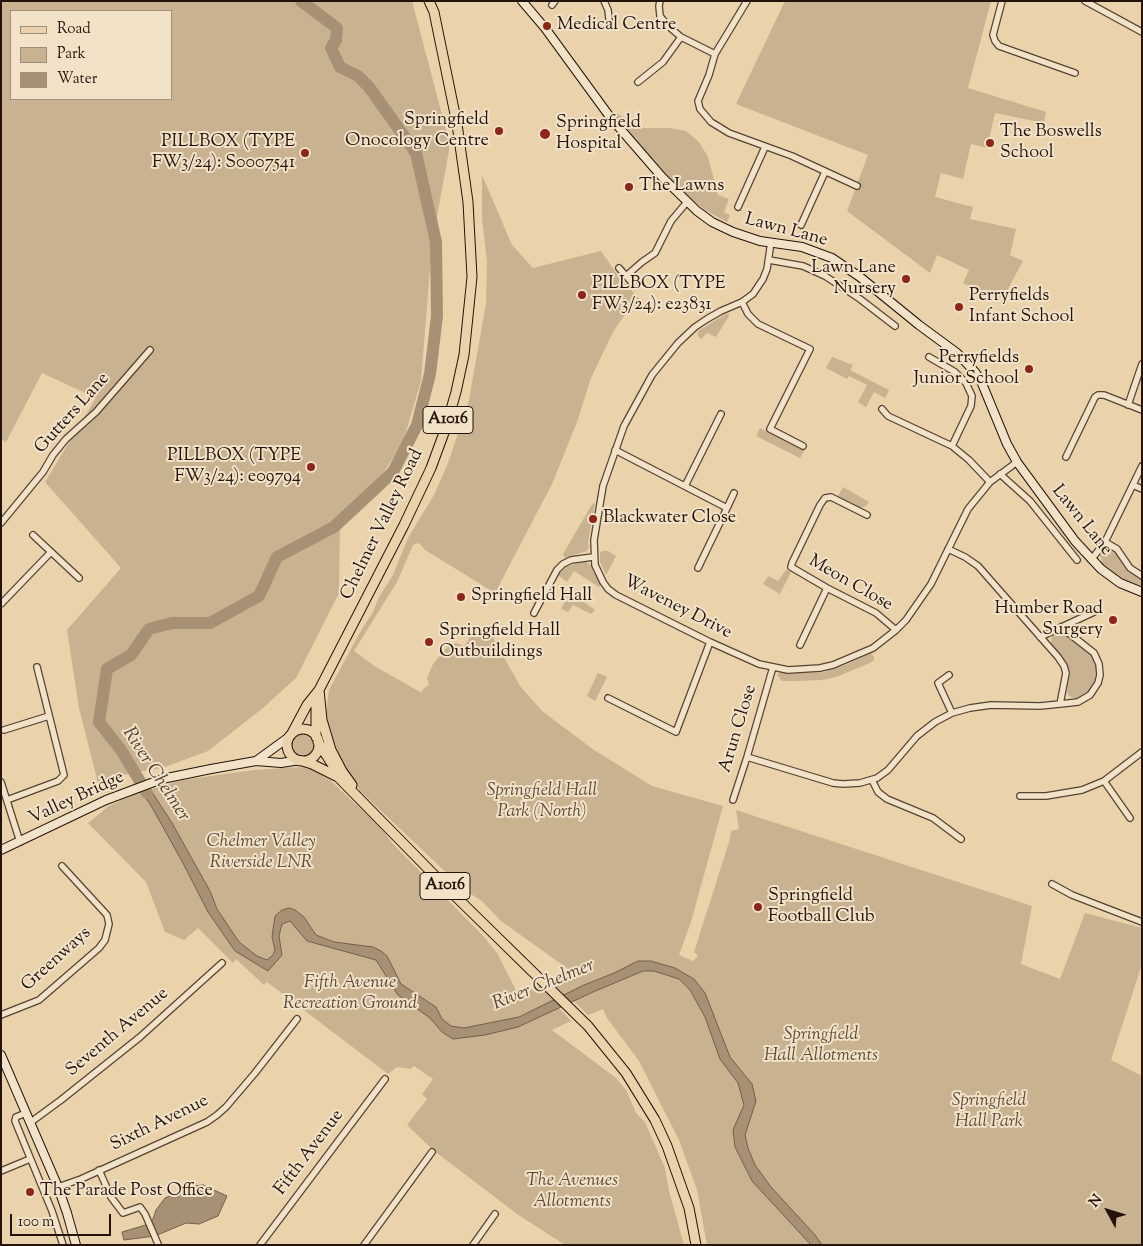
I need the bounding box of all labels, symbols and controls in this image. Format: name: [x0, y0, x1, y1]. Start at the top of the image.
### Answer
legend: [10, 10, 172, 100]
place label: Medical Centre: [557, 15, 676, 37]
text: Road: [57, 19, 91, 40]
marker: Medical Centre: [541, 20, 553, 32]
text: Park: [57, 44, 86, 65]
text: Water: [57, 69, 97, 90]
place label: Springfield Onocology Centre: [345, 110, 489, 152]
place label: Springfield Hospital: [556, 113, 641, 156]
place label: The Boswells School: [1000, 122, 1102, 164]
marker: Springfield Onocology Centre: [493, 125, 505, 137]
marker: Springfield Hospital: [538, 127, 552, 141]
place label: PILLBOX (TYPE FW3/24): S0007541: [152, 132, 295, 174]
marker: The Boswells School: [984, 137, 996, 149]
marker: PILLBOX (TYPE FW3/24): S0007541: [299, 147, 311, 159]
place label: The Lawns: [639, 176, 724, 198]
marker: The Lawns: [623, 181, 635, 193]
street label: Lawn Lane: [742, 210, 830, 252]
place label: Lawn Lane Nursery: [811, 258, 896, 300]
marker: Lawn Lane Nursery: [900, 273, 912, 285]
place label: PILLBOX (TYPE FW3/24): e23831: [592, 274, 726, 316]
place label: Perryfields Infant School: [969, 286, 1074, 328]
marker: PILLBOX (TYPE FW3/24): e23831: [576, 289, 588, 301]
marker: Perryfields Infant School: [953, 301, 965, 313]
place label: Perryfields Junior School: [914, 348, 1019, 390]
marker: Perryfields Junior School: [1023, 363, 1035, 375]
street label: Gutters Lane: [31, 369, 115, 459]
road number: A1016: [423, 406, 473, 434]
place label: PILLBOX (TYPE FW3/24): e09794: [167, 446, 301, 488]
street label: Chelmer Valley Road: [337, 446, 429, 604]
marker: PILLBOX (TYPE FW3/24): e09794: [305, 461, 317, 473]
street label: Lawn Lane: [1046, 481, 1116, 561]
place label: Blackwater Close: [603, 508, 736, 530]
marker: Blackwater Close: [587, 513, 599, 525]
street label: Meon Close: [804, 551, 896, 617]
street label: Waveney Drive: [619, 571, 735, 645]
place label: Springfield Hall: [471, 586, 592, 608]
marker: Springfield Hall: [455, 591, 467, 603]
place label: Humber Road Surgery: [994, 599, 1103, 642]
marker: Humber Road Surgery: [1107, 614, 1119, 626]
place label: Springfield Hall Outbuildings: [439, 621, 560, 664]
marker: Springfield Hall Outbuildings: [423, 636, 435, 648]
street label: Arun Close: [715, 683, 763, 775]
water label: River Chelmer: [116, 724, 194, 826]
street label: Valley Bridge: [26, 768, 128, 830]
park label: Springfield Hall Park (North): [487, 781, 597, 824]
park label: Chelmer Valley Riverside LNR: [206, 832, 316, 874]
road number: A1016: [420, 872, 470, 899]
place label: Springfield Football Club: [768, 886, 875, 929]
marker: Springfield Football Club: [752, 901, 764, 913]
street label: Greenways: [18, 923, 96, 997]
water label: River Chelmer: [490, 955, 598, 1017]
park label: Fifth Avenue Recreation Ground: [283, 973, 417, 1016]
street label: Seventh Avenue: [62, 984, 174, 1082]
park label: Springfield Hall Allotments: [764, 1025, 878, 1068]
street label: Sixth Avenue: [108, 1091, 212, 1157]
park label: Springfield Hall Park: [952, 1091, 1026, 1134]
street label: Fifth Avenue: [271, 1106, 349, 1200]
park label: The Avenues Allotments: [526, 1171, 618, 1214]
place label: The Parade Post Office: [40, 1181, 213, 1203]
marker: The Parade Post Office: [24, 1186, 36, 1198]
north arrow: [1083, 1186, 1133, 1236]
text: N: [1085, 1191, 1108, 1212]
scale bar: [12, 1204, 114, 1236]
text: 100 m: [18, 1212, 54, 1233]

